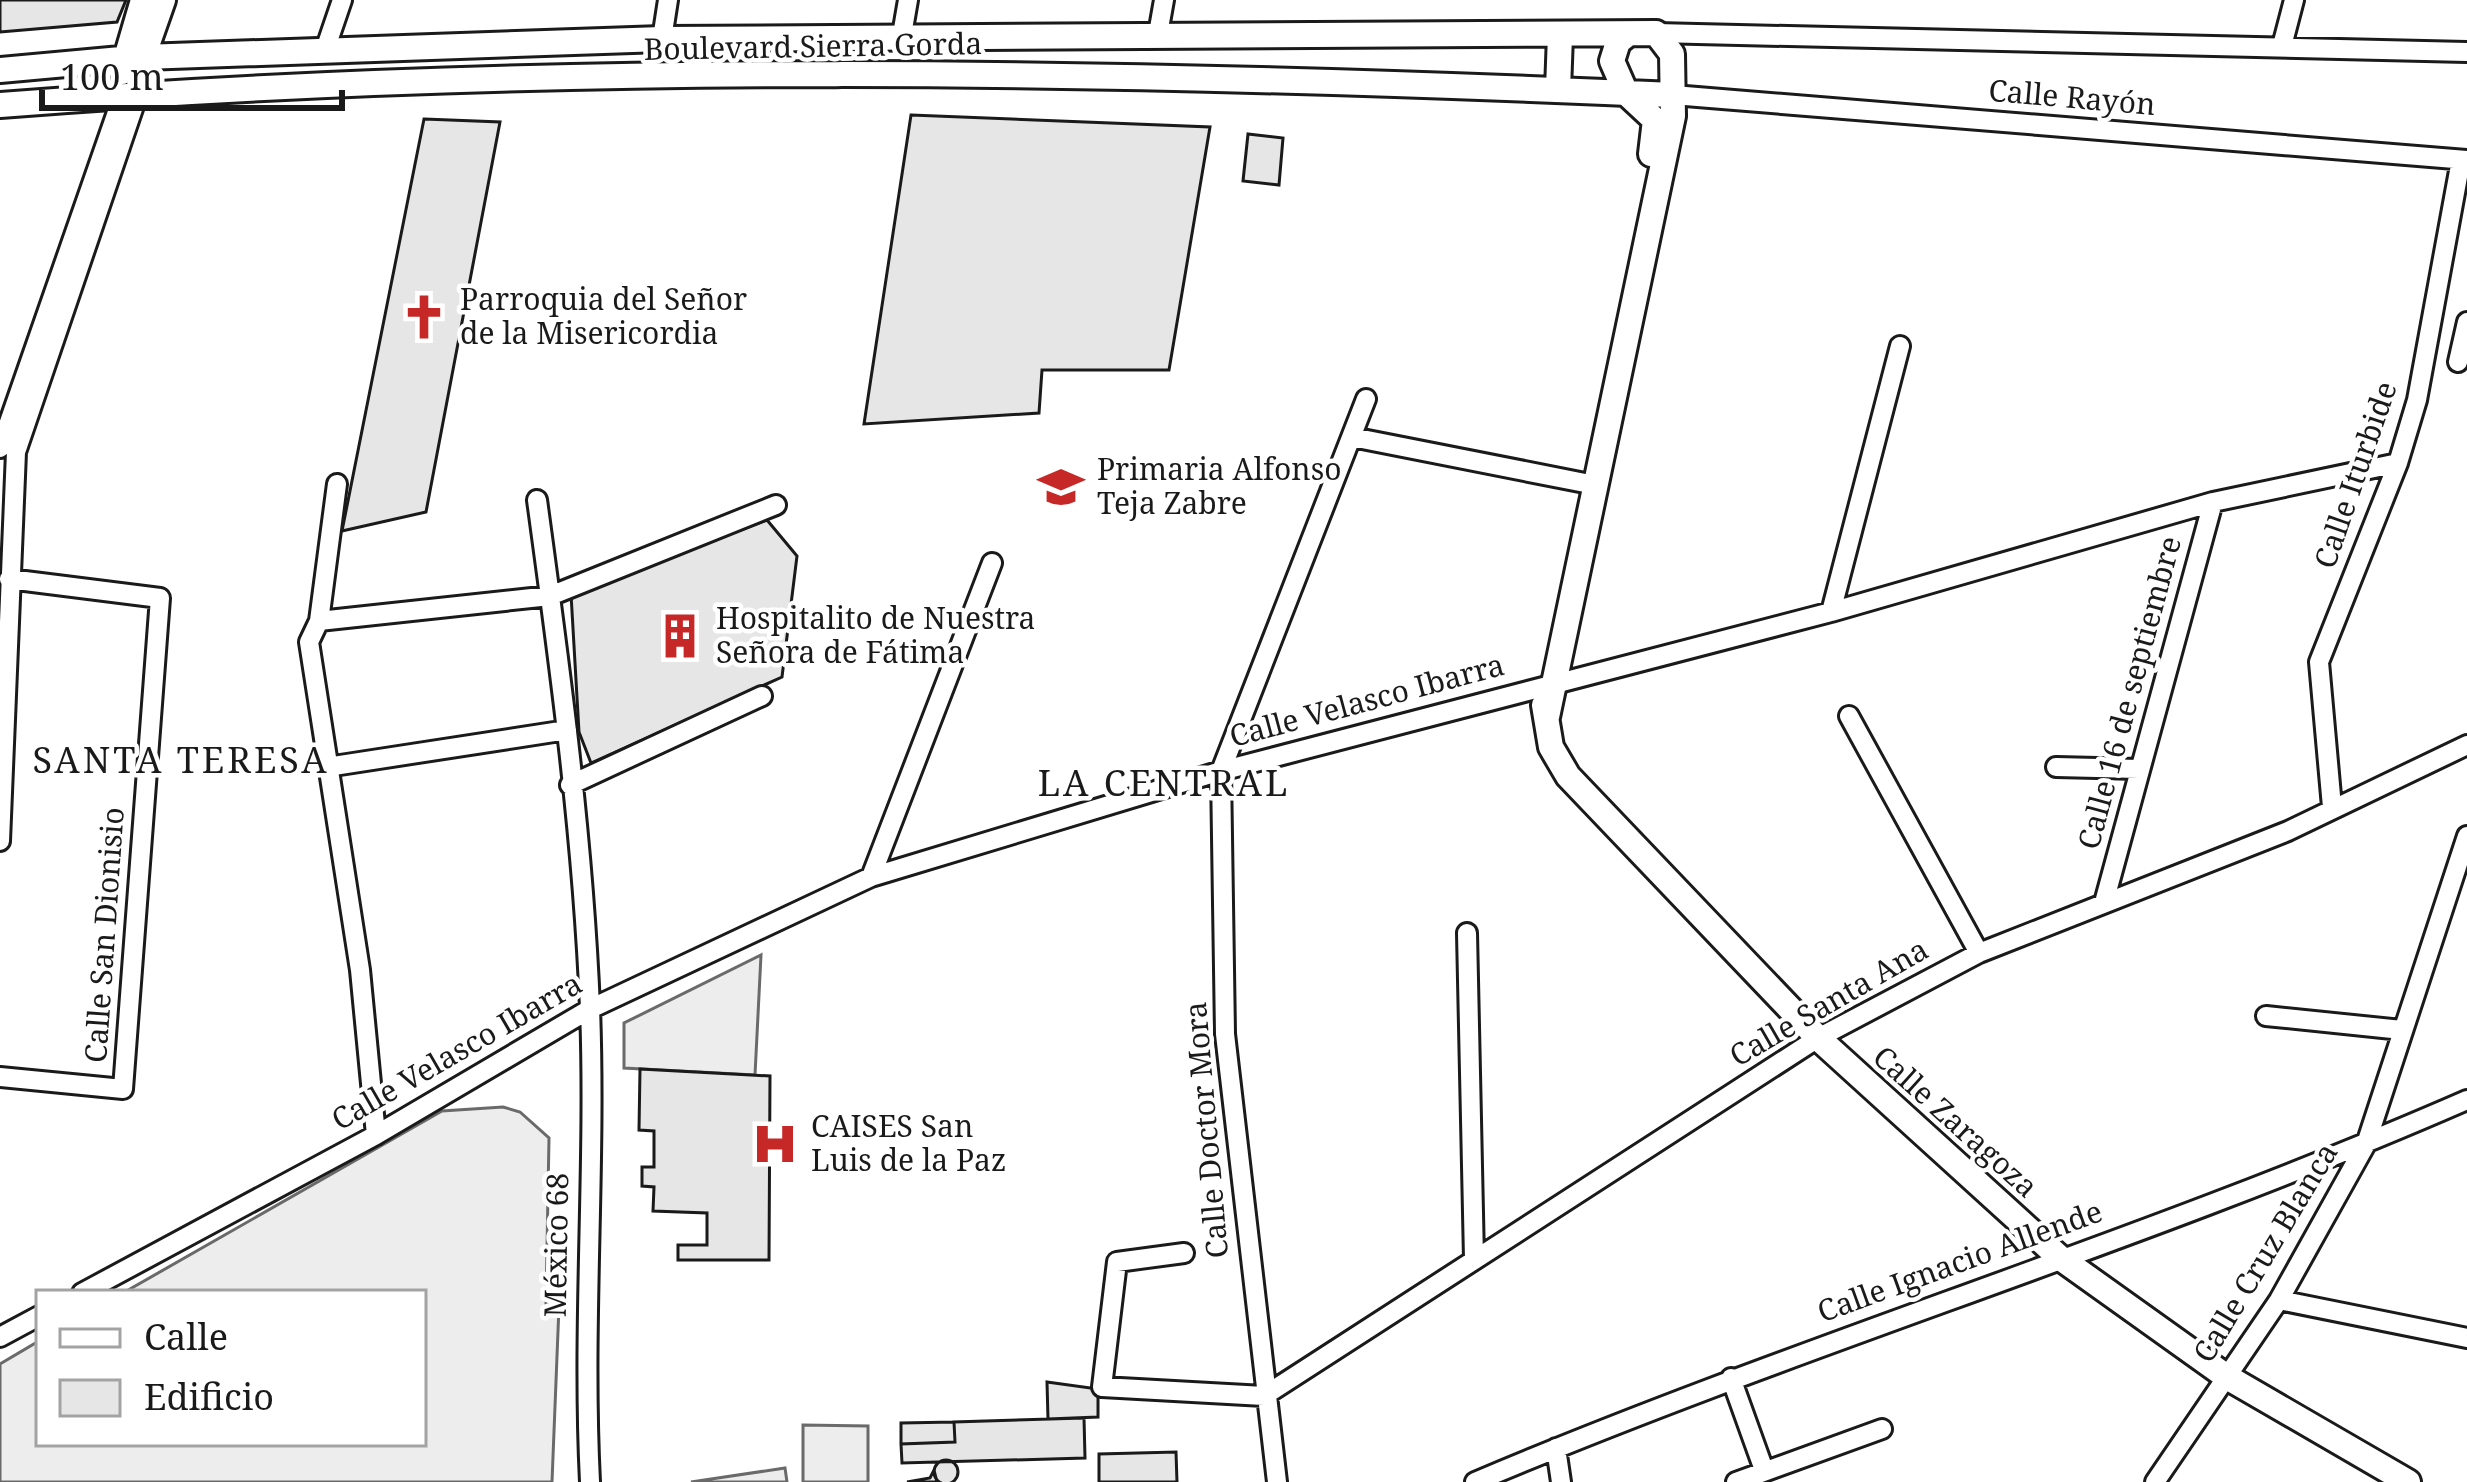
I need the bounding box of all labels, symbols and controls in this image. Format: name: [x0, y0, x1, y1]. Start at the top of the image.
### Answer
street label: Boulevard Sierra Gorda: [643, 22, 983, 69]
scale bar: [42, 36, 342, 110]
text: 100 m: [60, 52, 164, 101]
street label: Calle Rayón: [1987, 69, 2157, 124]
place label: Parroquia del Señor de la Misericordia: [460, 278, 747, 353]
church icon: Parroquia del Señor de la Misericordia: [399, 292, 449, 342]
street label: Calle Iturbide: [2303, 376, 2406, 573]
place label: Primaria Alfonso Teja Zabre: [1097, 448, 1342, 523]
school or university icon: Primaria Alfonso Teja Zabre: [1036, 462, 1086, 512]
street label: Calle 16 de septiembre: [2067, 532, 2190, 854]
place label: Hospitalito de Nuestra Señora de Fátima: [716, 597, 1035, 672]
building icon: Hospitalito de Nuestra Señora de Fátima: [655, 611, 705, 661]
street label: Calle Velasco Ibarra: [1225, 643, 1508, 756]
district label: SANTA TERESA: [32, 735, 330, 784]
district label: LA CENTRAL: [1038, 758, 1290, 807]
street label: Calle San Dionisio: [74, 806, 133, 1064]
street label: Calle Santa Ana: [1721, 928, 1935, 1075]
street label: Calle Velasco Ibarra: [324, 962, 589, 1139]
street label: Calle Doctor Mora: [1174, 1000, 1237, 1260]
street label: Calle Zaragoza: [1865, 1036, 2047, 1206]
place label: CAISES San Luis de la Paz: [811, 1105, 1006, 1180]
hospital icon: CAISES San Luis de la Paz: [750, 1119, 800, 1169]
street label: Calle Cruz Blanca: [2183, 1135, 2346, 1370]
street label: México 68: [534, 1172, 577, 1318]
street label: Calle Ignacio Allende: [1811, 1190, 2108, 1331]
legend: [36, 1290, 426, 1446]
text: Calle: [144, 1312, 228, 1361]
text: Edificio: [144, 1372, 274, 1421]

